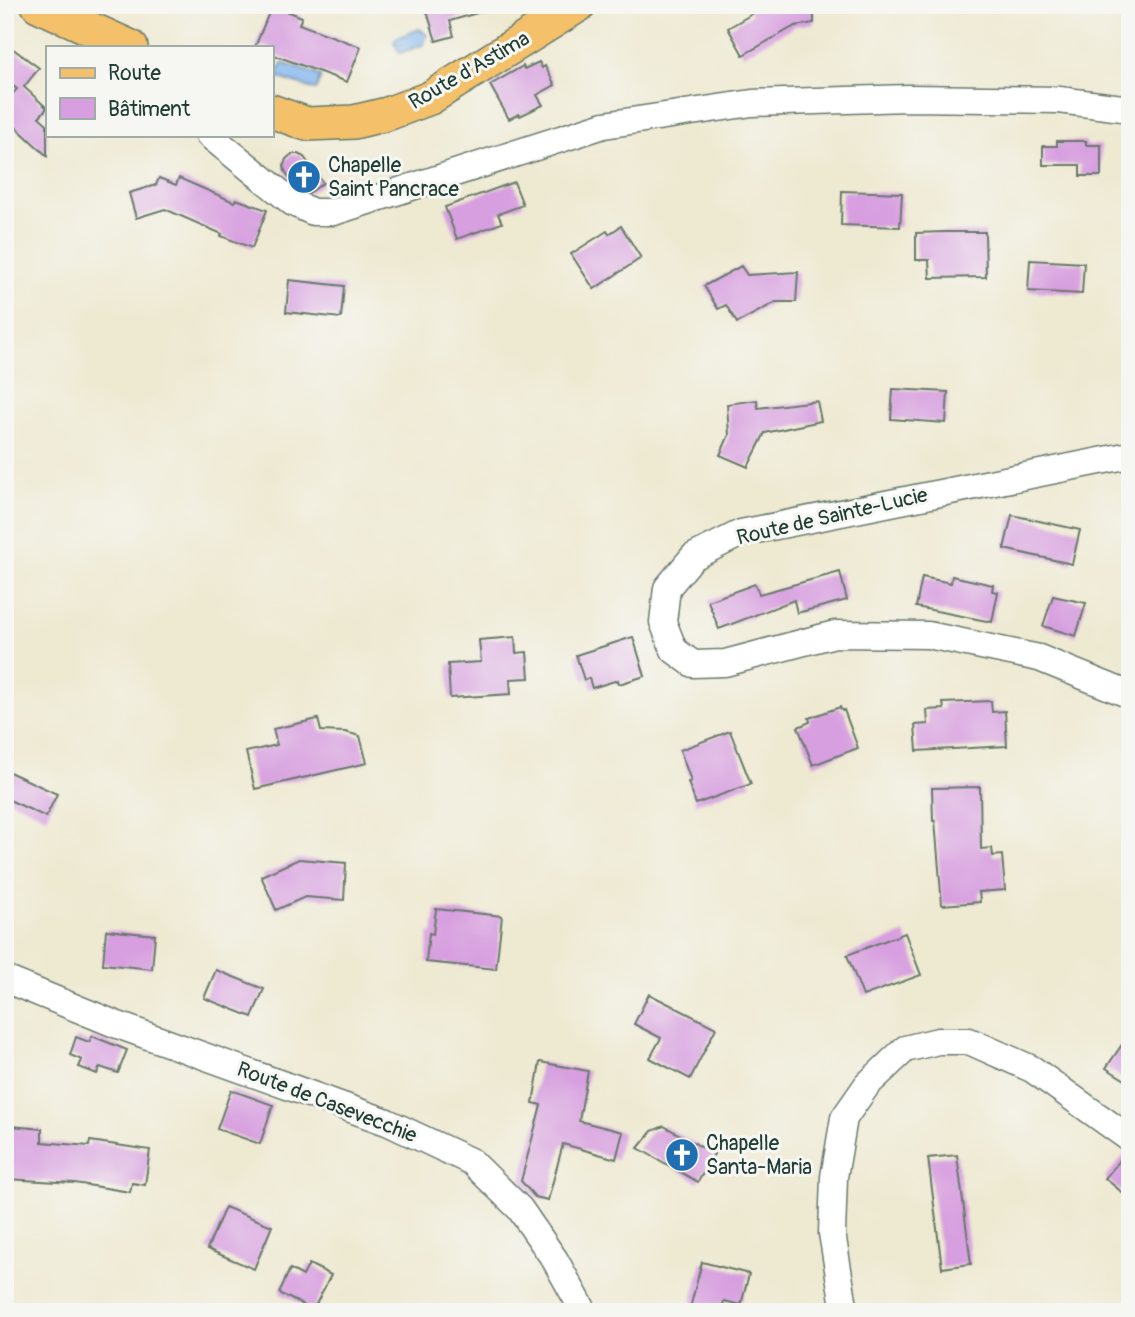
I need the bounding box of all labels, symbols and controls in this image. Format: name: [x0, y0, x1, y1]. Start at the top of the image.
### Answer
street label: Route d'Astima: [404, 25, 534, 116]
legend: [46, 46, 273, 136]
text: Route: [108, 60, 161, 87]
text: Bâtiment: [108, 96, 191, 123]
place label: Chapelle Saint Pancrace: [328, 152, 460, 203]
church icon: Chapelle Saint Pancrace: [285, 158, 323, 196]
street label: Route de Sainte-Lucie: [734, 481, 931, 552]
street label: Route de Casevecchie: [233, 1056, 421, 1149]
place label: Chapelle Santa-Maria: [706, 1130, 812, 1181]
church icon: Chapelle Santa-Maria: [663, 1136, 701, 1174]

